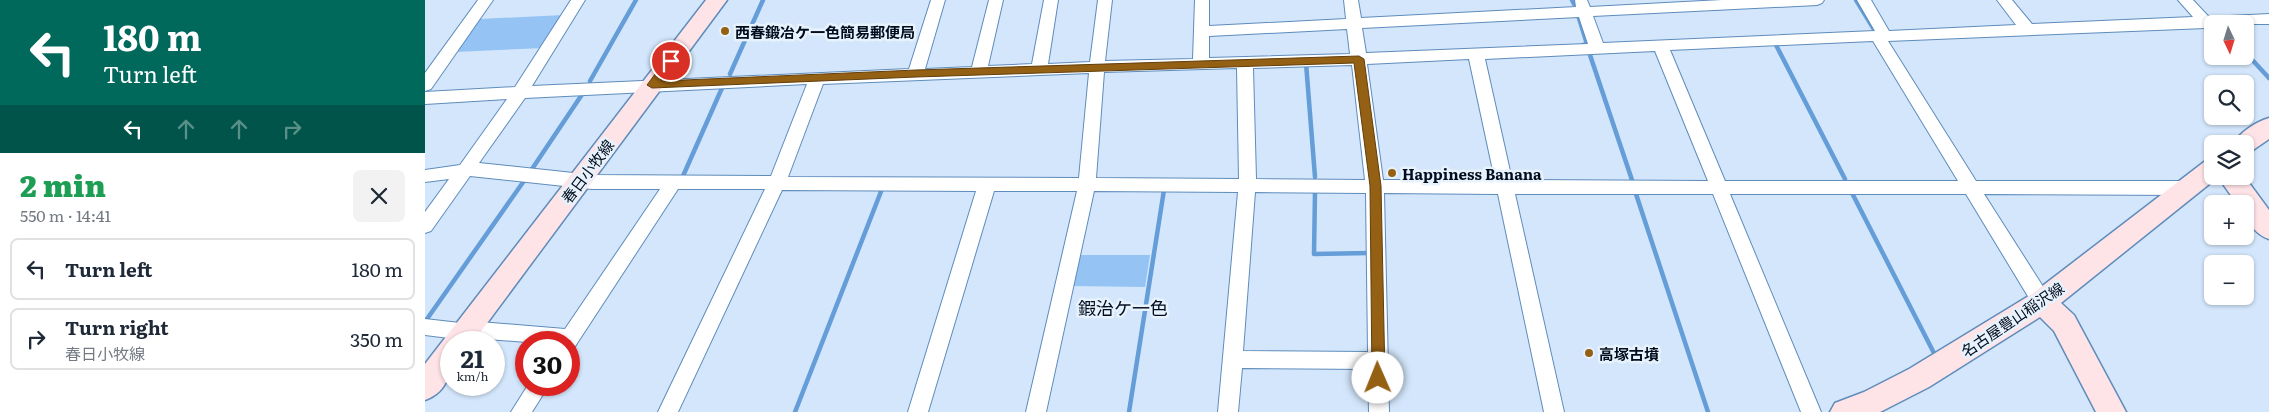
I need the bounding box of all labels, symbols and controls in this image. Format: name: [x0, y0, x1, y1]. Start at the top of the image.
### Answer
text: 180 m: [103, 10, 202, 62]
north arrow: [2204, 15, 2254, 65]
map controls: [2204, 15, 2254, 305]
icon: left: [20, 20, 85, 85]
place label: 西春鍛冶ケ一色簡易郵便局: [735, 20, 915, 43]
marker: 西春鍛冶ケ一色簡易郵便局: [719, 25, 731, 37]
pin: [650, 40, 692, 82]
icon: arrive: [657, 47, 685, 75]
text: Turn left: [103, 57, 197, 90]
button: search: [2204, 75, 2254, 125]
icon: left: [119, 115, 147, 143]
icon: ahead: [172, 115, 200, 143]
icon: ahead: [225, 115, 253, 143]
icon: right: [278, 115, 306, 143]
street label: 春日小牧線: [555, 134, 619, 208]
button: layers: [2204, 135, 2254, 185]
text: 2 min: [20, 162, 106, 206]
place label: Happiness Banana: [1402, 162, 1542, 185]
marker: Happiness Banana: [1386, 167, 1398, 179]
button: close: [353, 170, 405, 222]
button: +: [2204, 195, 2254, 245]
text: 550 m · 14:41: [20, 203, 111, 227]
icon: left: [22, 255, 50, 283]
text: Turn left: [65, 255, 152, 283]
text: 180 m: [352, 255, 403, 283]
button: −: [2204, 255, 2254, 305]
street label: 名古屋豊山稲沢線: [1956, 276, 2068, 362]
district label: 鍜治ケ一色: [1078, 294, 1168, 321]
text: Turn right: [65, 313, 169, 341]
icon: right: [22, 325, 50, 353]
text: 350 m: [350, 325, 403, 353]
speed limit sign: 30: [515, 331, 580, 396]
text: 21: [461, 339, 484, 376]
text: 春日小牧線: [65, 341, 145, 365]
place label: 高塚古墳: [1599, 342, 1659, 365]
marker: 高塚古墳: [1583, 347, 1595, 359]
position arrow: [1351, 351, 1403, 403]
text: km/h: [457, 367, 488, 385]

